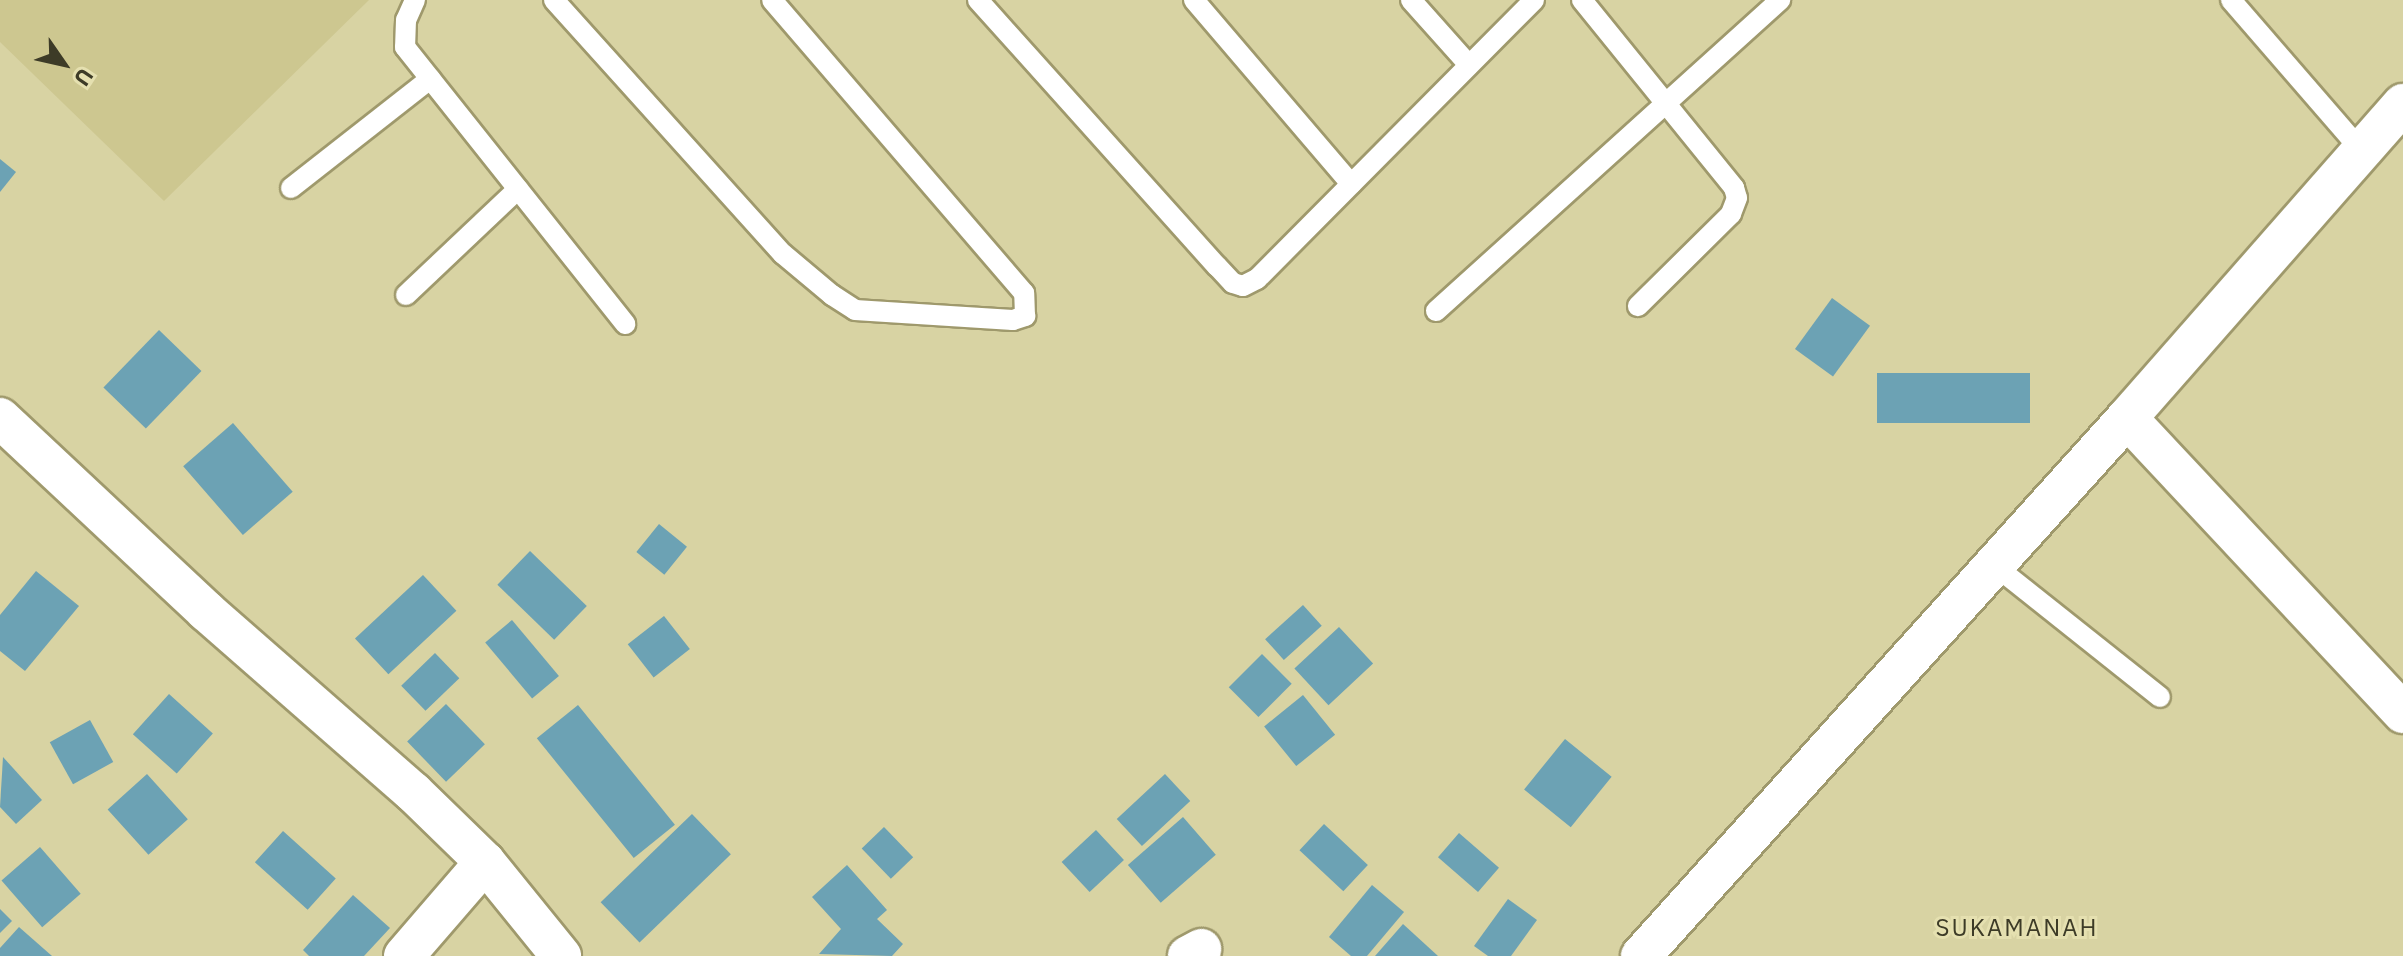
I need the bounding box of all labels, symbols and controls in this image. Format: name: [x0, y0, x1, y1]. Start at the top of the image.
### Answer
north arrow: [24, 24, 104, 104]
text: U: [68, 63, 101, 92]
district label: SUKAMANAH: [1935, 914, 2099, 942]

